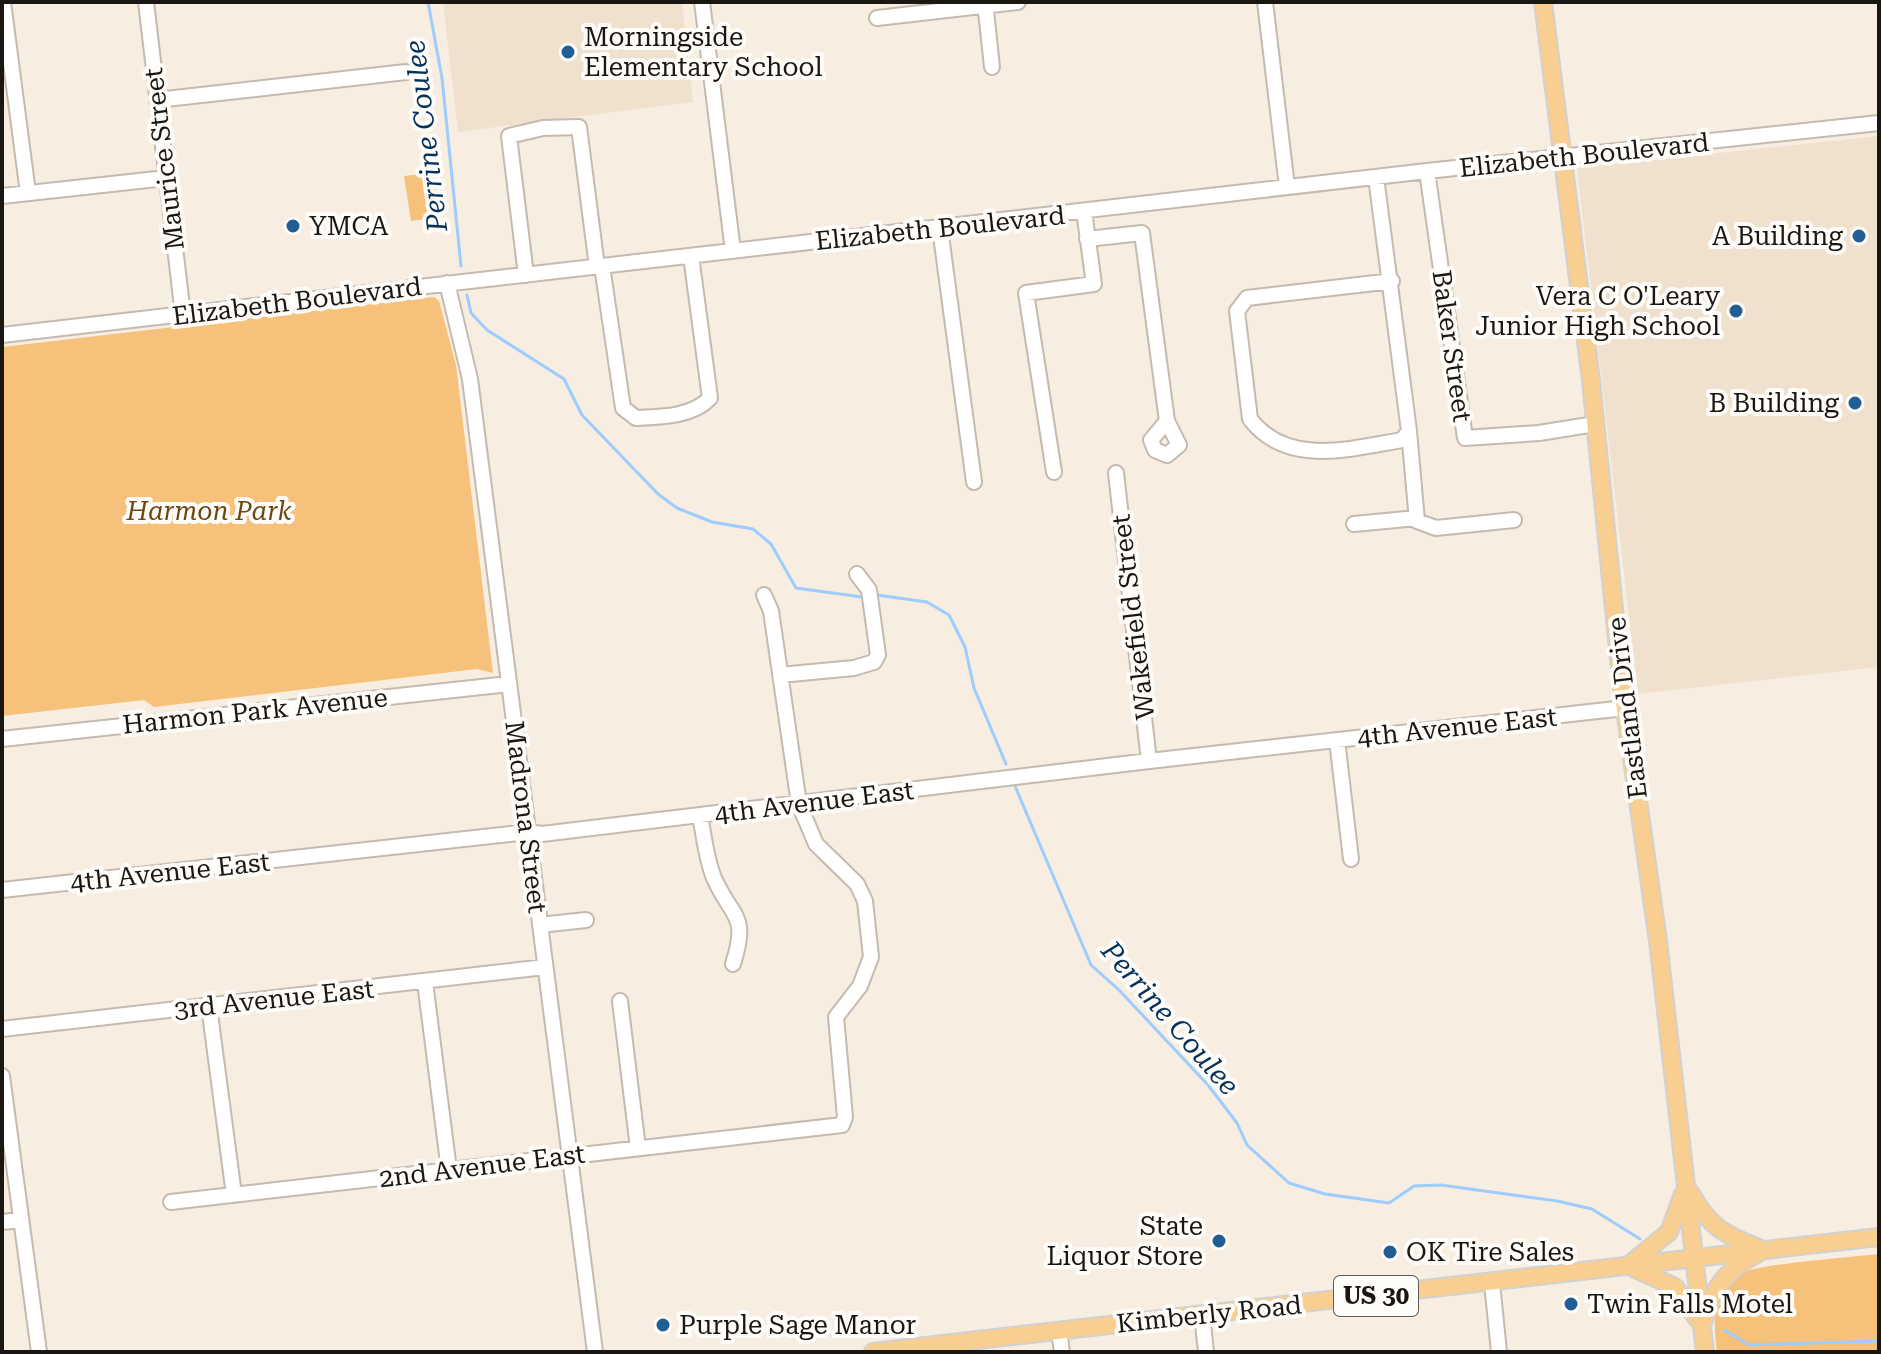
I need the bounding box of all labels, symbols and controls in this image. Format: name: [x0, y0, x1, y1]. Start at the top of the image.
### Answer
place label: Morningside Elementary School: [584, 22, 822, 82]
water label: Perrine Coulee: [398, 38, 454, 235]
marker: Morningside Elementary School: [559, 43, 577, 61]
street label: Maurice Street: [138, 66, 190, 252]
street label: Elizabeth Boulevard: [1458, 127, 1711, 183]
street label: Elizabeth Boulevard: [814, 200, 1067, 256]
place label: YMCA: [309, 211, 388, 241]
marker: YMCA: [284, 217, 302, 235]
place label: A Building: [1712, 221, 1843, 251]
marker: A Building: [1850, 227, 1868, 245]
street label: Baker Street: [1426, 268, 1478, 424]
street label: Elizabeth Boulevard: [171, 271, 424, 331]
place label: Vera C O'Leary Junior High School: [1475, 281, 1721, 341]
marker: Vera C O'Leary Junior High School: [1727, 302, 1745, 320]
place label: B Building: [1709, 388, 1839, 418]
marker: B Building: [1846, 394, 1864, 412]
park label: Harmon Park: [125, 496, 292, 526]
street label: Wakefield Street: [1105, 512, 1160, 721]
street label: Eastland Drive: [1601, 615, 1653, 801]
street label: Harmon Park Avenue: [121, 682, 389, 740]
street label: 4th Avenue East: [1356, 702, 1558, 752]
street label: Madrona Street: [499, 719, 553, 915]
street label: 4th Avenue East: [713, 775, 916, 829]
street label: 4th Avenue East: [69, 847, 271, 897]
water label: Perrine Coulee: [1094, 934, 1246, 1102]
street label: 3rd Avenue East: [172, 974, 376, 1024]
street label: 2nd Avenue East: [377, 1138, 587, 1194]
place label: State Liquor Store: [1046, 1211, 1203, 1271]
marker: State Liquor Store: [1210, 1232, 1228, 1250]
place label: OK Tire Sales: [1406, 1237, 1574, 1267]
marker: OK Tire Sales: [1381, 1243, 1399, 1261]
road number: US 30: [1334, 1276, 1418, 1316]
street label: Kimberly Road: [1115, 1289, 1303, 1339]
place label: Twin Falls Motel: [1587, 1289, 1793, 1319]
marker: Twin Falls Motel: [1562, 1295, 1580, 1313]
place label: Purple Sage Manor: [679, 1310, 917, 1340]
marker: Purple Sage Manor: [654, 1316, 672, 1334]

